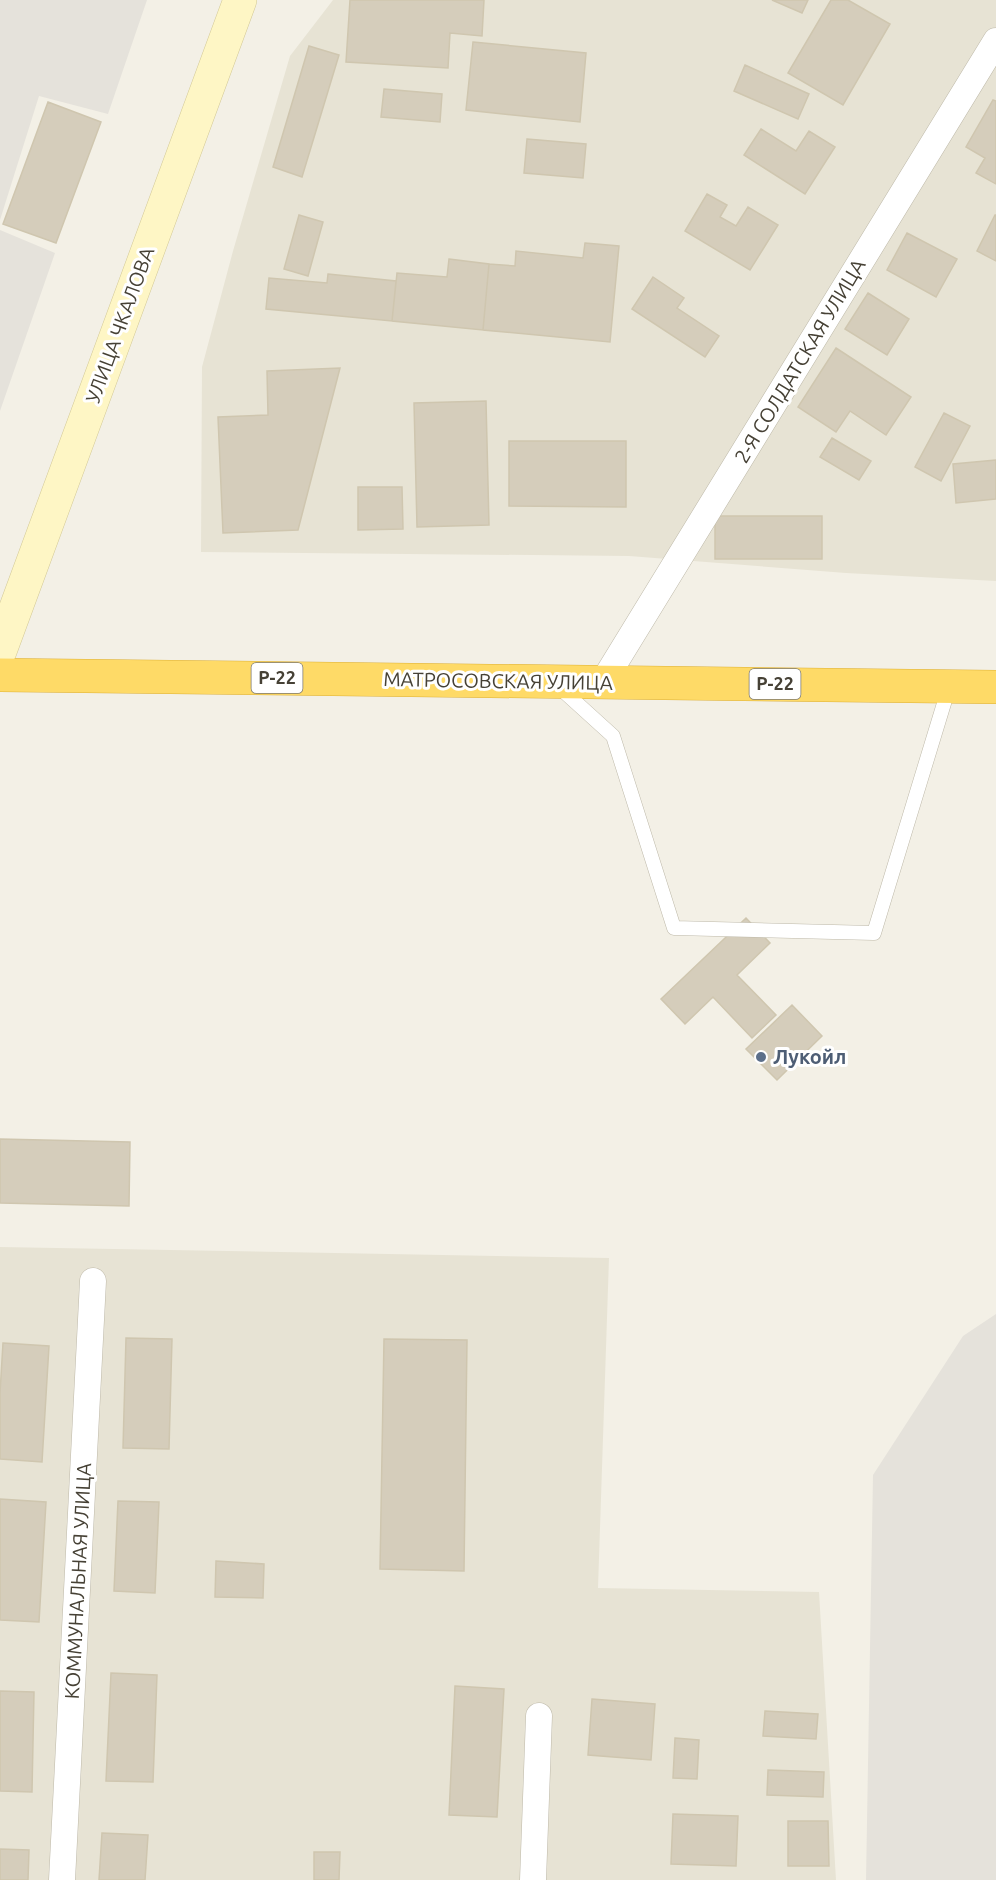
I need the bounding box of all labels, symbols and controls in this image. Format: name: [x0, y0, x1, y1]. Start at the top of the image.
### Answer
street label: УЛИЦА ЧКАЛОВА: [81, 244, 158, 406]
street label: 2-Я СОЛДАТСКАЯ УЛИЦА: [729, 255, 870, 467]
road number: Р-22: [252, 663, 302, 693]
street label: МАТРОСОВСКАЯ УЛИЦА: [383, 667, 613, 694]
road number: Р-22: [750, 669, 800, 699]
place label: Лукойл: [773, 1045, 846, 1068]
marker: Лукойл: [754, 1050, 768, 1064]
street label: КОММУНАЛЬНАЯ УЛИЦА: [60, 1462, 95, 1700]

